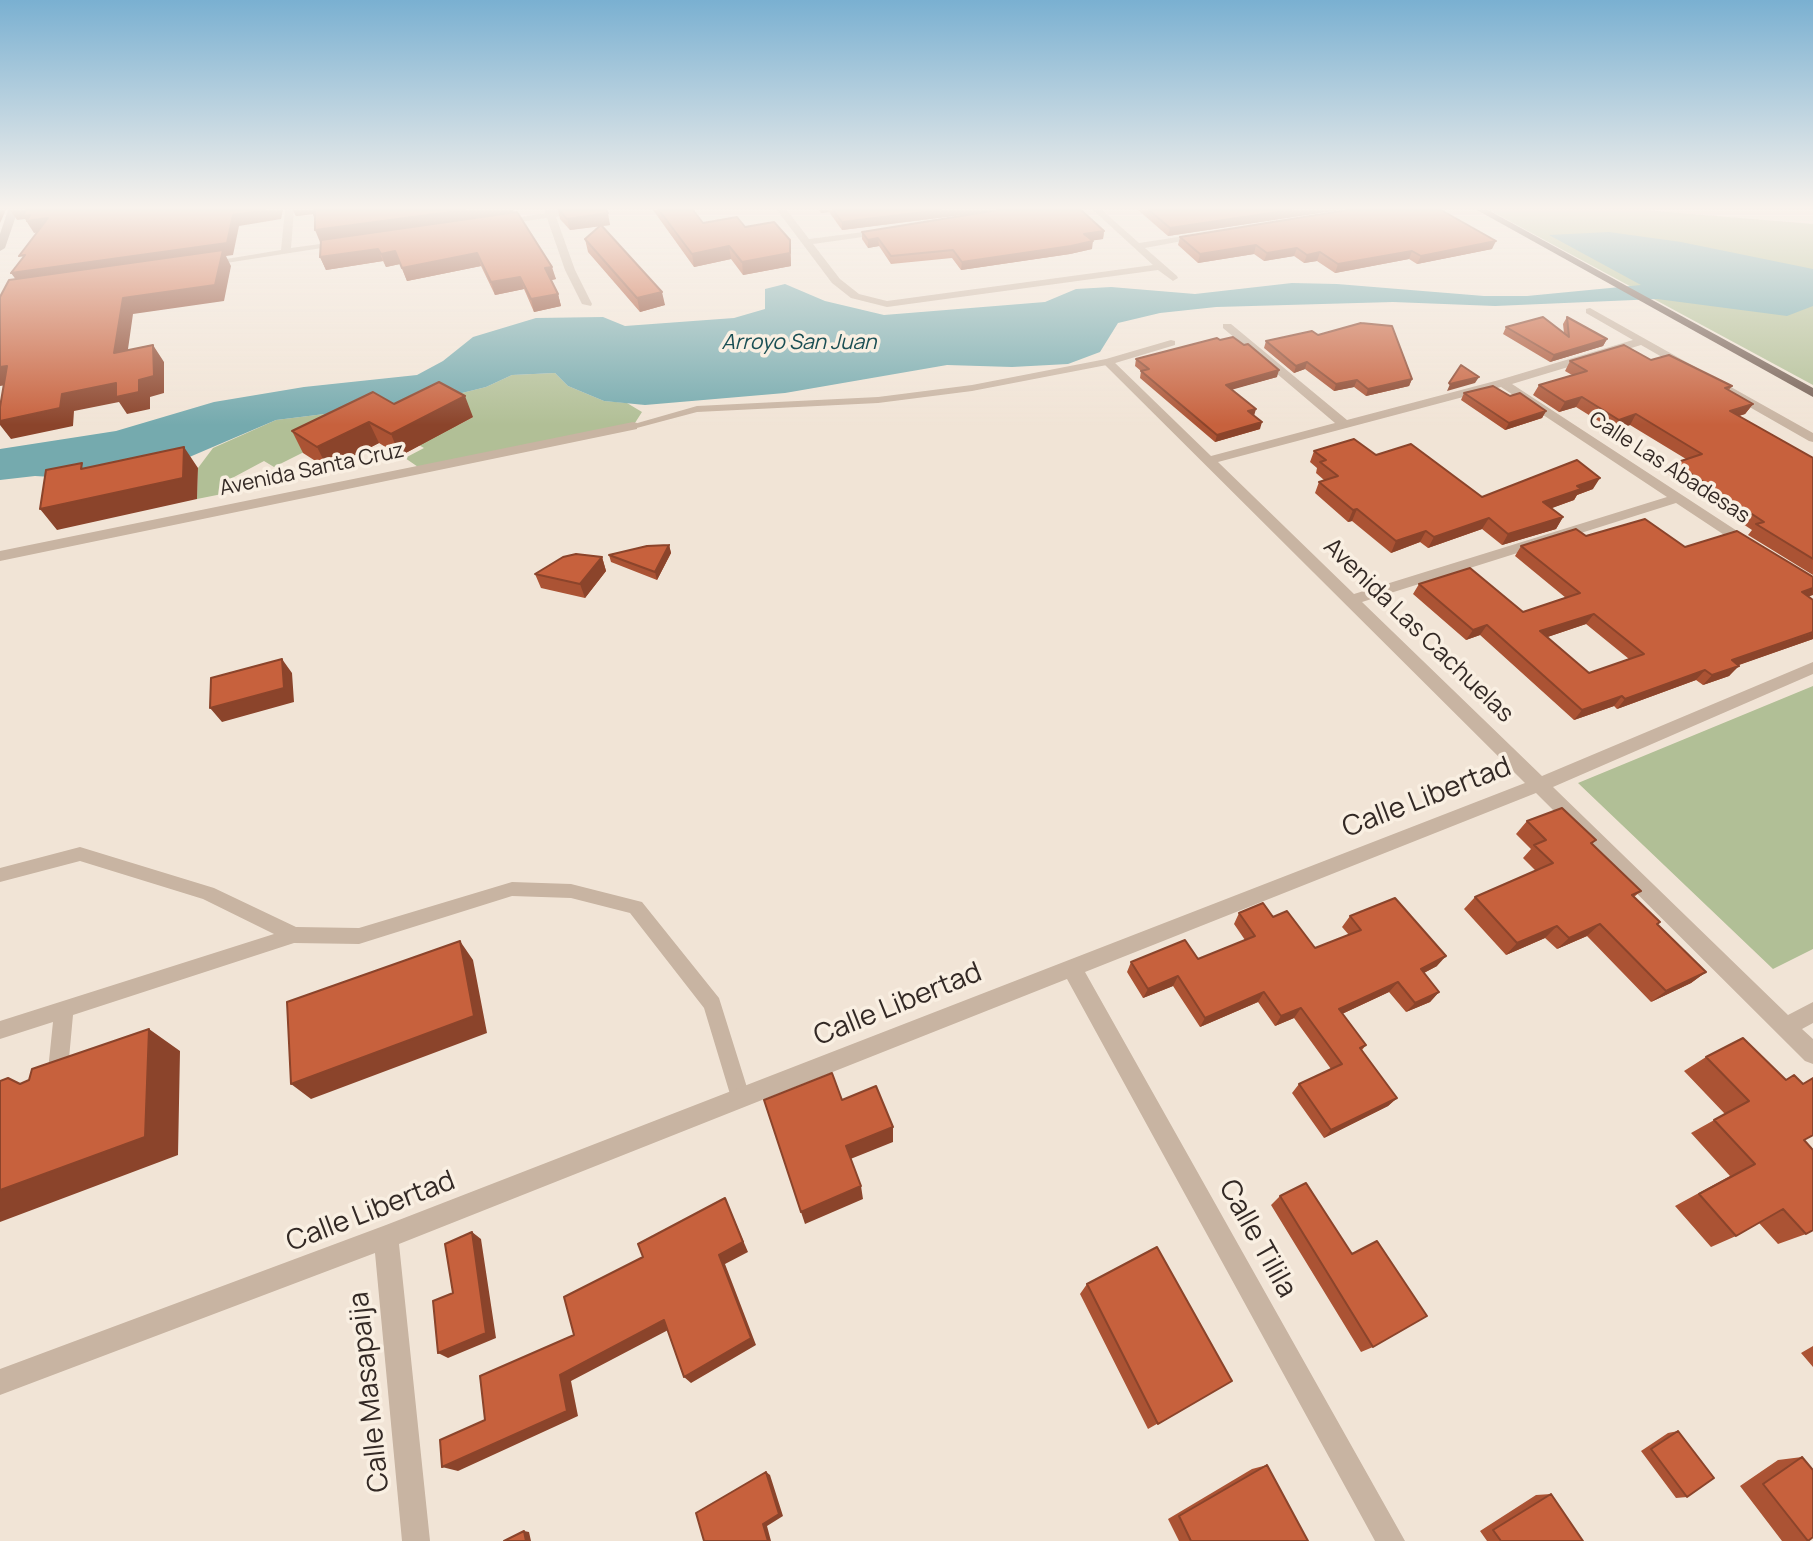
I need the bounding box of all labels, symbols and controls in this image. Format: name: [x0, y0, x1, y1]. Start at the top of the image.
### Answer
water label: Arroyo San Juan: [721, 330, 877, 356]
street label: Calle Las Abadesas: [1584, 407, 1754, 529]
street label: Avenida Santa Cruz: [217, 438, 407, 502]
street label: Avenida Las Cachuelas: [1317, 533, 1519, 729]
street label: Calle Libertad: [1338, 750, 1516, 846]
street label: Calle Libertad: [809, 956, 987, 1054]
street label: Calle Libertad: [282, 1164, 460, 1260]
street label: Calle Tilila: [1211, 1174, 1303, 1304]
street label: Calle Masapaija: [343, 1290, 397, 1494]

